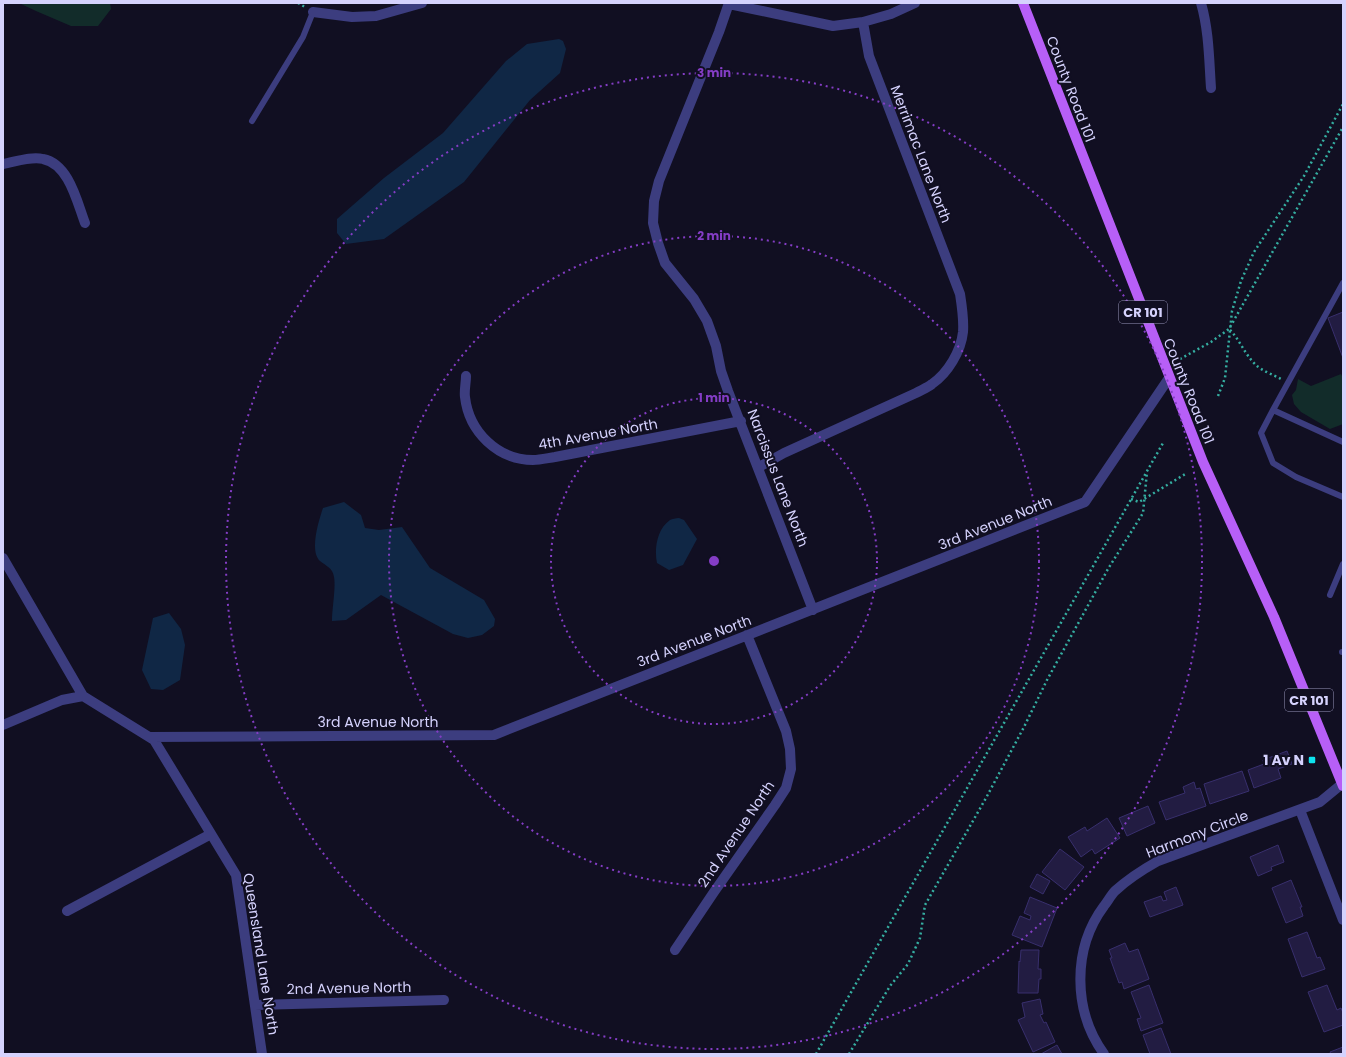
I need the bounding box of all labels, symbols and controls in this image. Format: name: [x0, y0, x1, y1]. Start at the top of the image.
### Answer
street label: County Road 101: [1042, 33, 1100, 145]
text: 3 min: [697, 64, 731, 81]
street label: Merrimac Lane North: [886, 82, 956, 226]
text: 2 min: [697, 227, 731, 244]
road number: CR 101: [1119, 301, 1167, 323]
street label: County Road 101: [1159, 335, 1219, 447]
text: 1 min: [698, 389, 730, 406]
street label: Narcissus Lane North: [742, 406, 814, 550]
street label: 4th Avenue North: [537, 414, 659, 454]
street label: 3rd Avenue North: [935, 491, 1055, 555]
centre of rings: [707, 554, 721, 568]
street label: 3rd Avenue North: [634, 610, 754, 672]
road number: CR 101: [1285, 689, 1333, 711]
street label: 3rd Avenue North: [317, 712, 439, 732]
place label: 1 Av N: [1263, 750, 1304, 770]
marker: 1 Av N: [1307, 755, 1317, 765]
street label: 2nd Avenue North: [693, 777, 779, 891]
street label: Harmony Circle: [1143, 805, 1251, 863]
street label: Queensland Lane North: [238, 872, 284, 1036]
street label: 2nd Avenue North: [287, 977, 411, 999]

